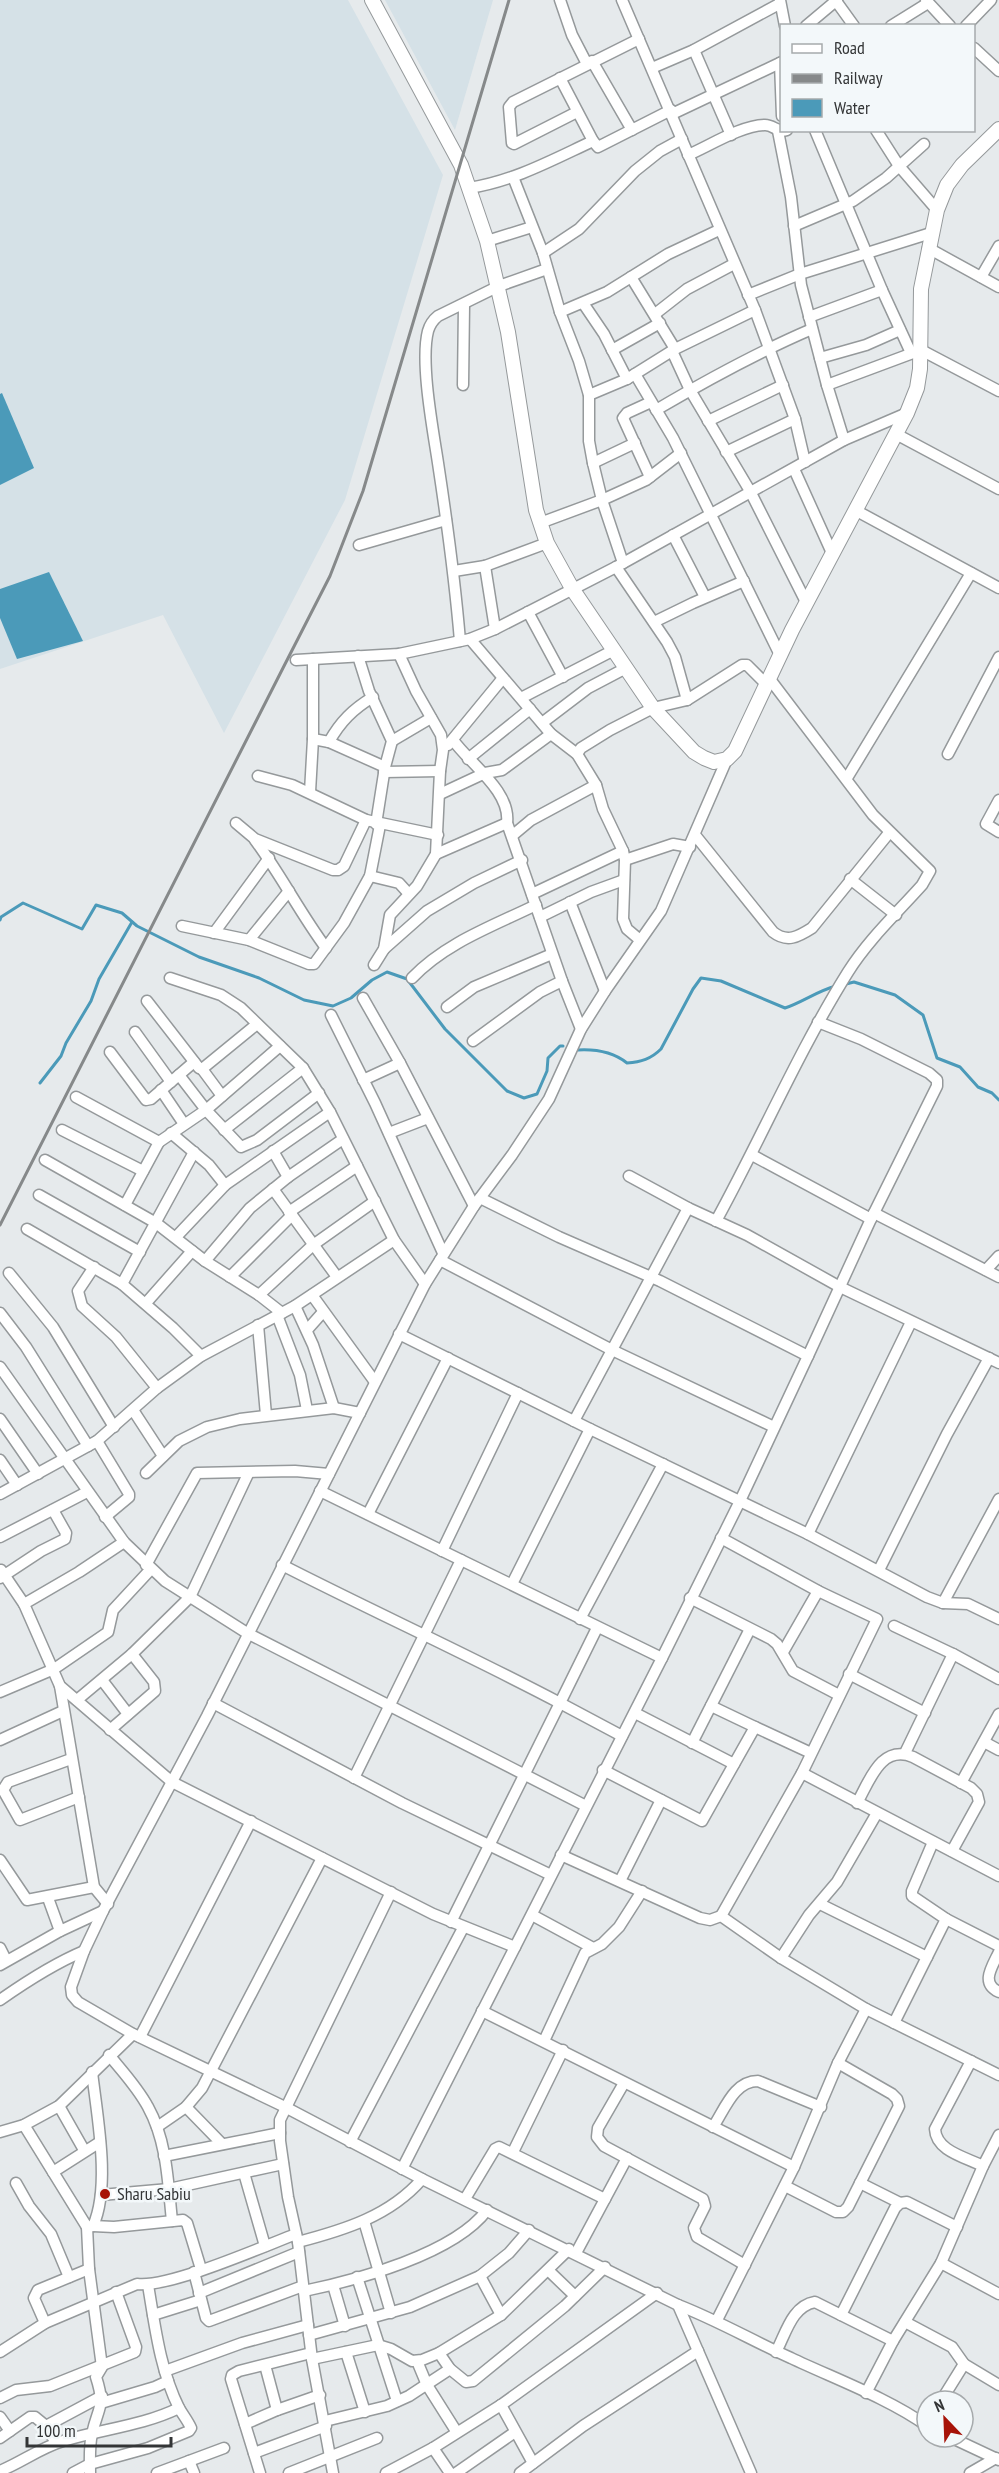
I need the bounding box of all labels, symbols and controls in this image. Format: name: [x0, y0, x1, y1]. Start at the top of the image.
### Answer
legend: [780, 24, 975, 132]
text: Road: [834, 36, 865, 59]
text: Railway: [834, 66, 883, 89]
text: Water: [834, 96, 870, 119]
place label: Sharu Sabiu: [117, 2182, 191, 2205]
marker: Sharu Sabiu: [98, 2187, 112, 2201]
north arrow: [915, 2389, 975, 2449]
text: N: [931, 2394, 947, 2416]
scale bar: [27, 2410, 171, 2448]
text: 100 m: [36, 2419, 76, 2442]

